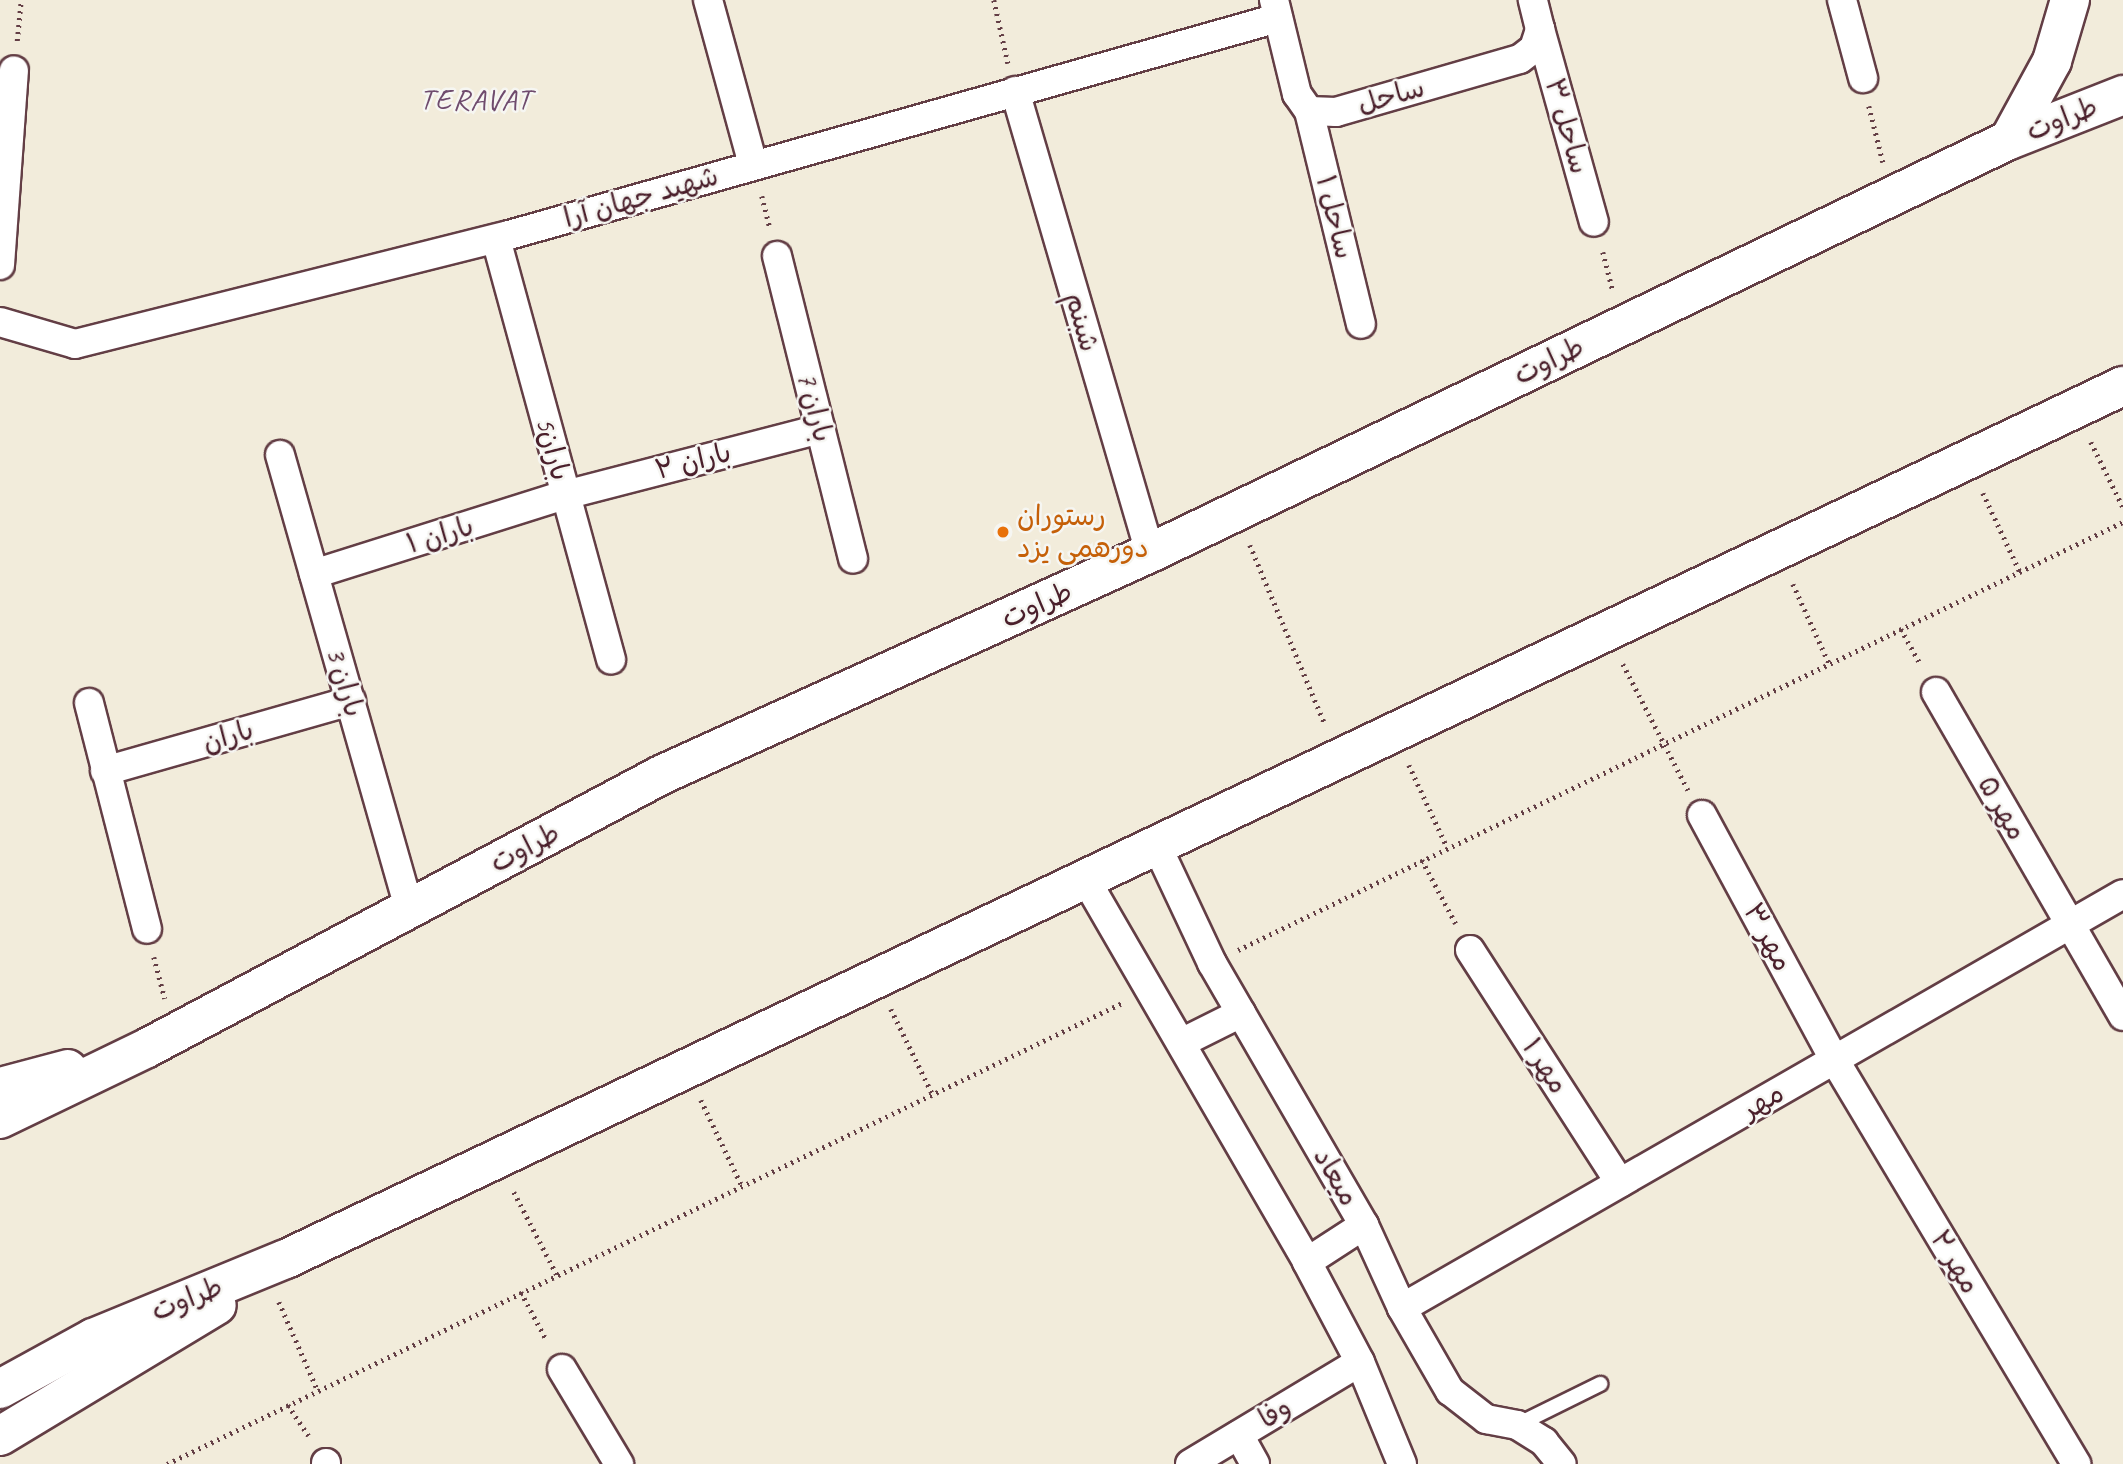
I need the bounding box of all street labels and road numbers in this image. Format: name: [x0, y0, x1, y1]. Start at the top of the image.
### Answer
street label: ساحل: [1354, 70, 1428, 122]
street label: ساحل ۳: [1537, 74, 1597, 178]
street label: طراوت: [2021, 90, 2103, 148]
street label: شهید جهان آرا: [560, 159, 722, 235]
street label: ساحل ۱: [1308, 172, 1362, 262]
street label: شبنم: [1058, 289, 1106, 355]
street label: طراوت: [1508, 330, 1590, 392]
street label: باران 7: [790, 369, 840, 445]
street label: باران5: [528, 414, 578, 484]
street label: باران ۲: [652, 435, 734, 487]
street label: باران ۱: [402, 509, 478, 561]
street label: طراوت: [996, 575, 1078, 635]
street label: باران 3: [319, 643, 371, 721]
street label: باران: [199, 713, 257, 759]
street label: مهر ۵: [1970, 770, 2034, 846]
street label: طراوت: [484, 816, 566, 880]
street label: مهر ۳: [1736, 897, 1800, 977]
street label: مهر ۱: [1515, 1032, 1575, 1100]
street label: مهر: [1736, 1076, 1790, 1126]
street label: میعاد: [1306, 1142, 1366, 1212]
street label: مهر ۲: [1923, 1224, 1987, 1300]
street label: طراوت: [146, 1270, 228, 1328]
street label: وفا: [1253, 1390, 1297, 1436]

